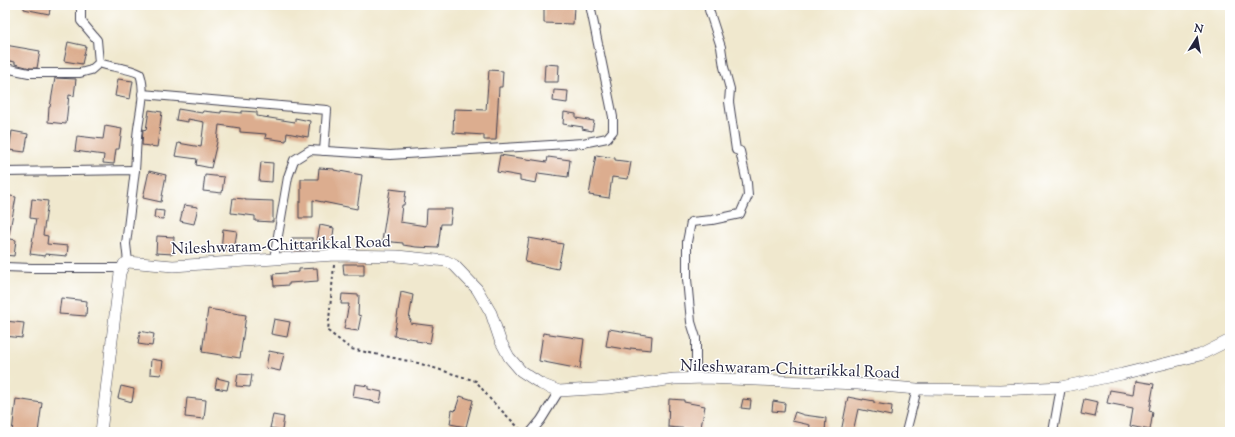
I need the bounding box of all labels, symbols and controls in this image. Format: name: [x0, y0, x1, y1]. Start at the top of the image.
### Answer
north arrow: [1177, 18, 1217, 58]
text: N: [1192, 20, 1205, 38]
street label: Nileshwaram-Chittarikkal Road: [171, 231, 391, 262]
street label: Nileshwaram-Chittarikkal Road: [680, 355, 900, 386]

